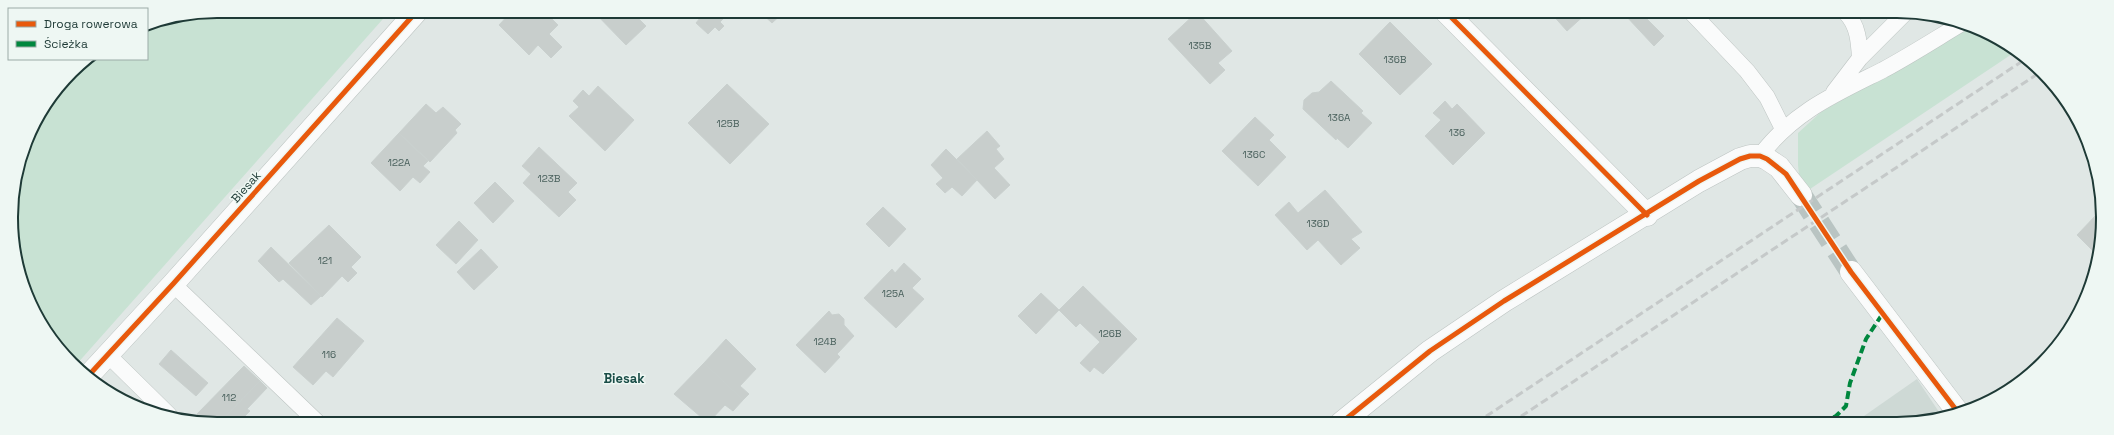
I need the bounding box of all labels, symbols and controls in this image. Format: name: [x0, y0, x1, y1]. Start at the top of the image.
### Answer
legend: [8, 8, 148, 60]
text: Droga rowerowa: [44, 16, 138, 32]
text: Ścieżka: [44, 36, 88, 52]
house number: 135B: [1189, 39, 1212, 52]
house number: 136B: [1384, 53, 1407, 66]
house number: 136A: [1328, 111, 1351, 124]
house number: 125B: [717, 117, 740, 130]
house number: 136: [1449, 126, 1465, 139]
house number: 136C: [1243, 148, 1265, 161]
house number: 122A: [388, 156, 411, 169]
street label: Biesak: [227, 167, 265, 206]
house number: 123B: [538, 172, 561, 185]
house number: 136D: [1307, 217, 1330, 230]
house number: 121: [318, 254, 332, 267]
house number: 125A: [882, 287, 905, 300]
house number: 126B: [1099, 327, 1122, 340]
house number: 124B: [814, 335, 837, 348]
house number: 116: [322, 348, 336, 361]
district label: Biesak: [603, 370, 645, 387]
house number: 112: [222, 391, 236, 404]

